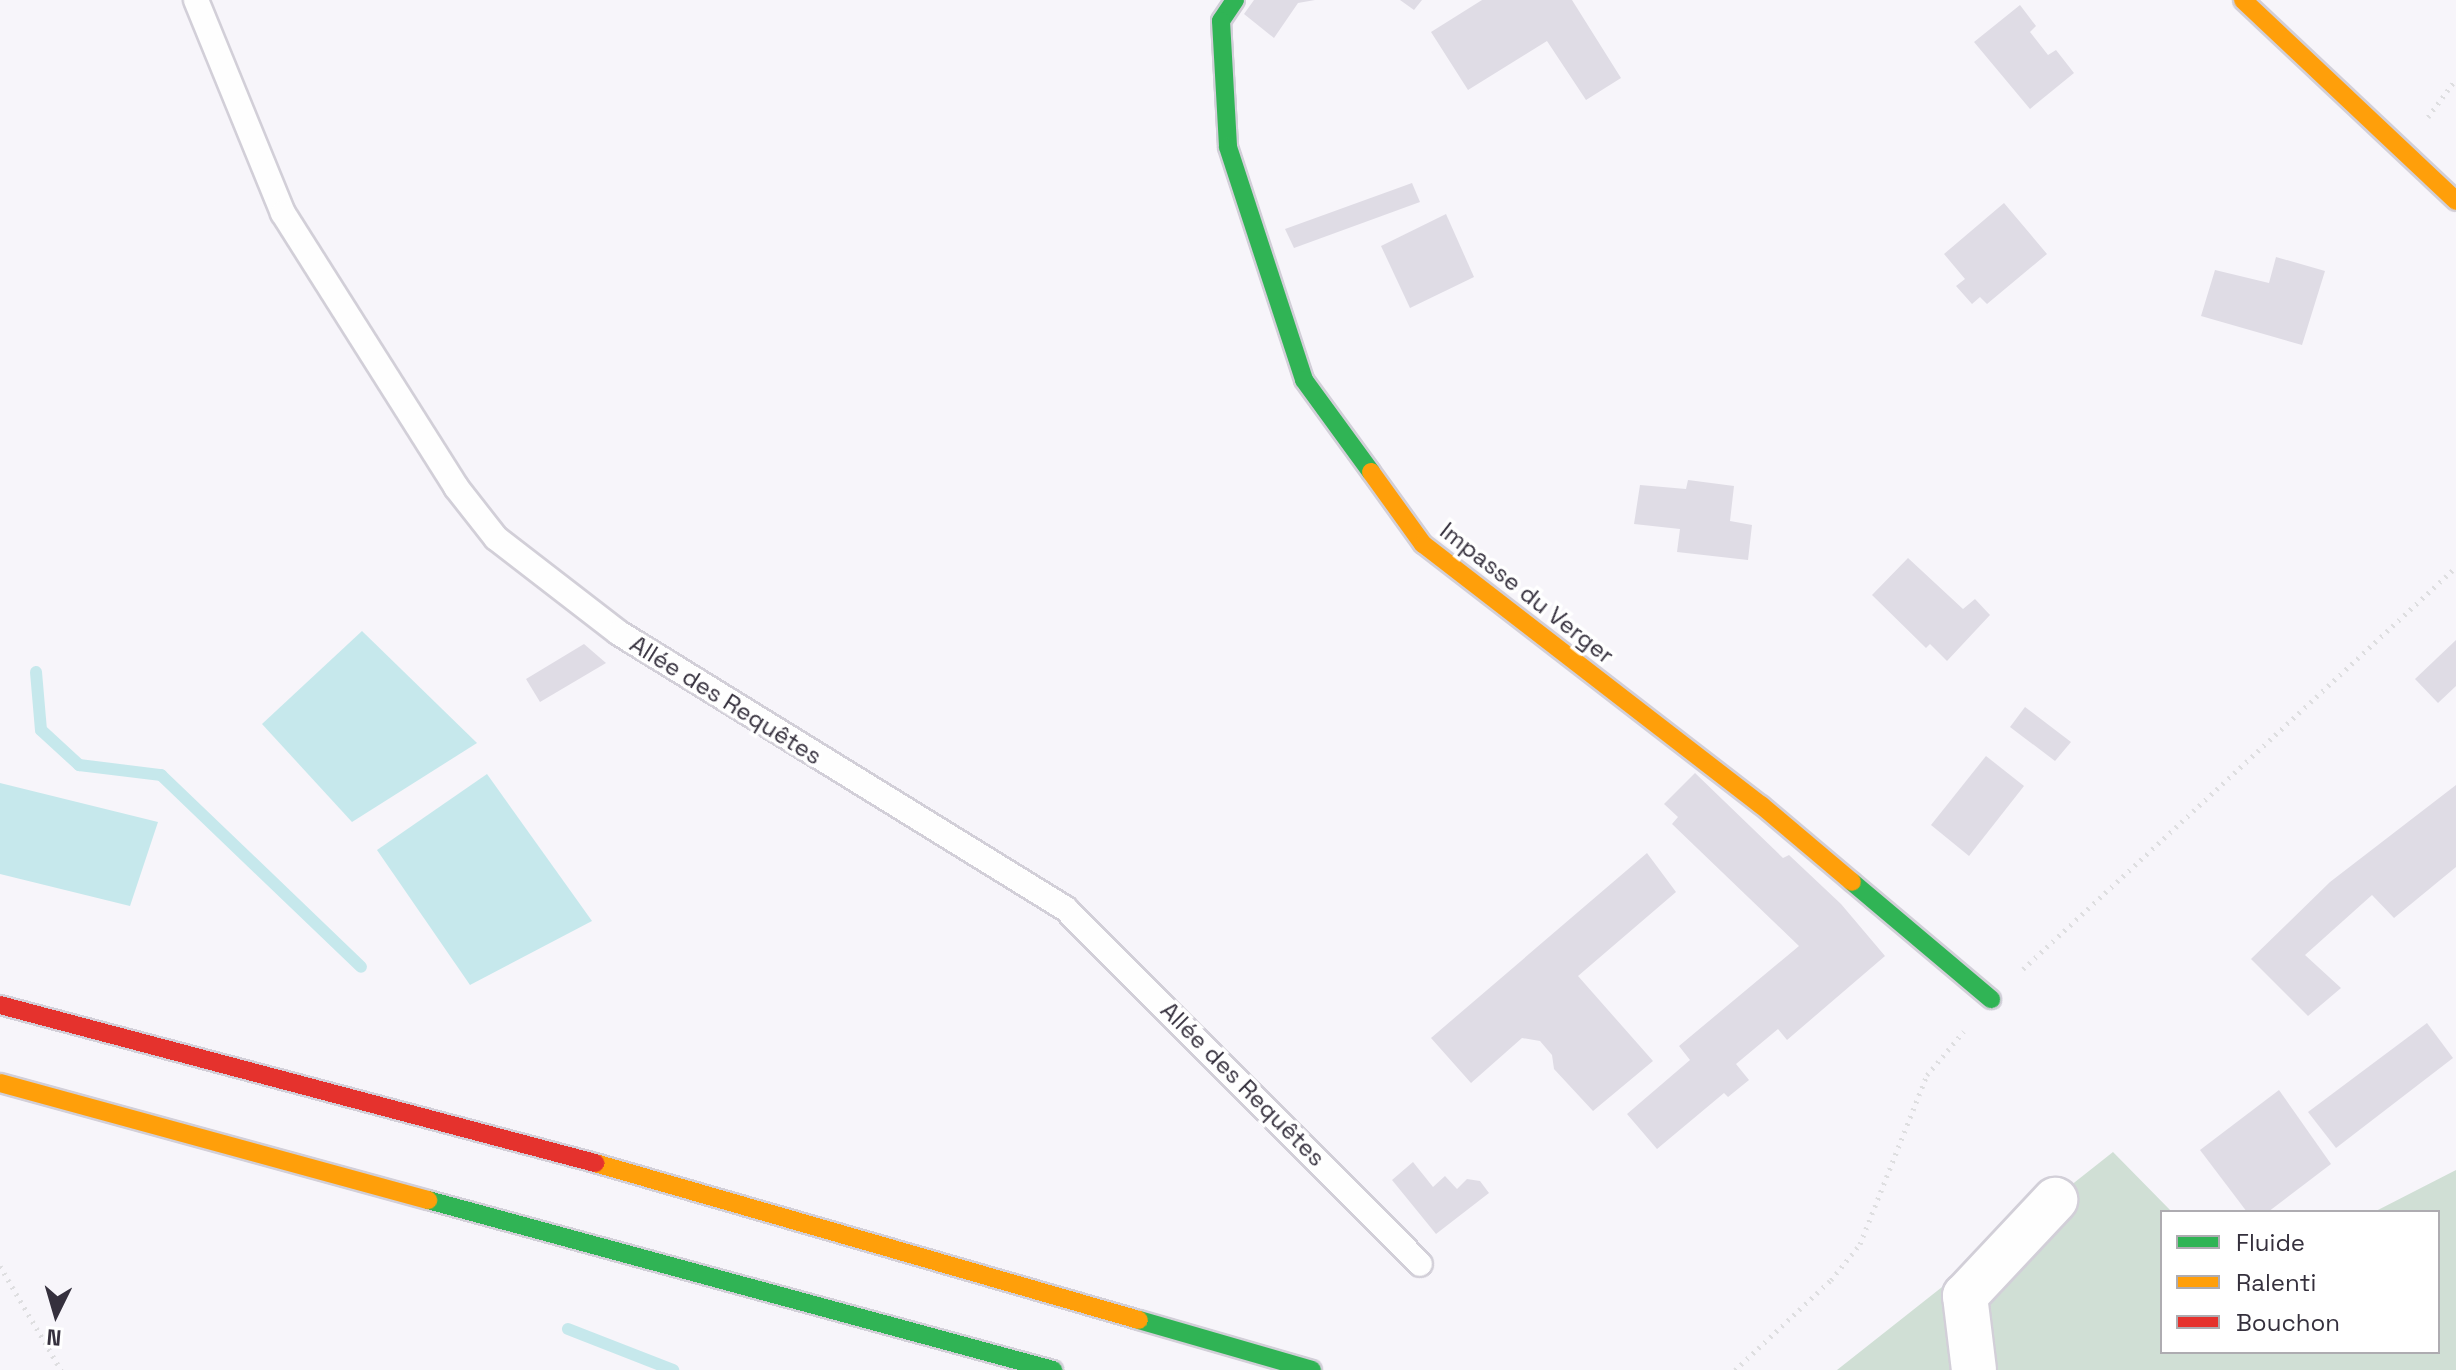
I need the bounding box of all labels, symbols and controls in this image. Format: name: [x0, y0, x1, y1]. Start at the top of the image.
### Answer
street label: Impasse du Verger: [1434, 516, 1620, 670]
street label: Allée des Requêtes: [625, 629, 827, 771]
street label: Allée des Requêtes: [1155, 996, 1331, 1172]
legend: [2160, 1210, 2440, 1354]
text: Fluide: [2236, 1227, 2305, 1258]
text: Ralenti: [2236, 1267, 2316, 1298]
north arrow: [16, 1274, 96, 1354]
text: Bouchon: [2236, 1307, 2340, 1338]
text: N: [45, 1323, 62, 1352]

